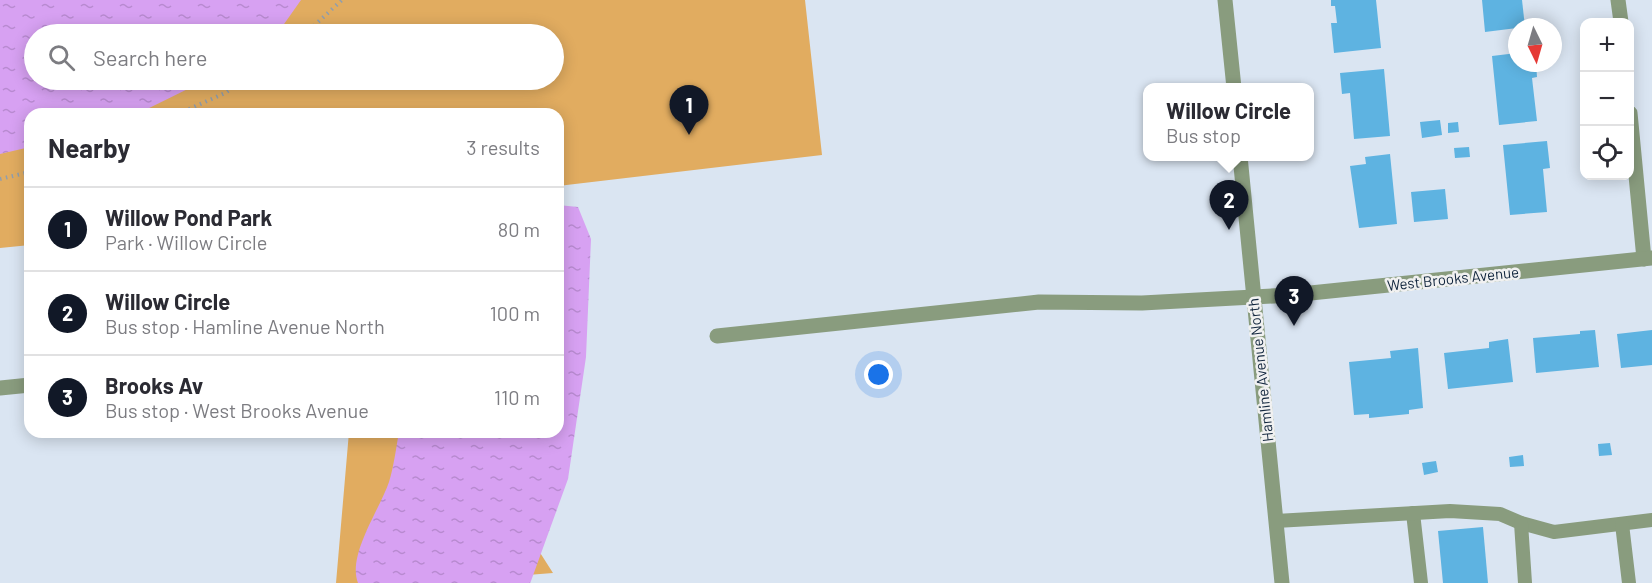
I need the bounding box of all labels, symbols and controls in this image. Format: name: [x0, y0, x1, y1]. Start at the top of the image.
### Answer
north arrow: [1508, 18, 1562, 72]
map controls: [1580, 18, 1634, 180]
button: +: [1580, 18, 1634, 72]
search box: [24, 24, 564, 90]
icon: search: [45, 41, 78, 74]
text: Search here: [93, 44, 207, 70]
button: −: [1580, 72, 1634, 126]
popup: [1143, 83, 1314, 161]
pin: 1: [670, 86, 708, 135]
text: Willow Circle: [1166, 97, 1291, 123]
text: Bus stop: [1166, 123, 1241, 147]
button: locate: [1580, 126, 1634, 180]
text: Nearby: [48, 132, 130, 163]
text: 3 results: [466, 135, 540, 159]
pin: 2: [1210, 180, 1248, 230]
text: Willow Pond Park: [105, 204, 272, 230]
text: 1: [64, 217, 71, 241]
text: 80 m: [498, 217, 540, 241]
text: Park · Willow Circle: [105, 230, 267, 254]
street label: West Brooks Avenue: [1386, 262, 1520, 294]
pin: 3: [1274, 276, 1314, 326]
text: Willow Circle: [105, 288, 230, 314]
street label: Hamline Avenue North: [1244, 297, 1277, 443]
text: 2: [62, 301, 73, 325]
text: 100 m: [490, 301, 540, 325]
text: Bus stop · Hamline Avenue North: [105, 314, 385, 338]
your location: [864, 360, 893, 389]
text: Brooks Av: [105, 372, 203, 398]
text: 3: [62, 385, 73, 409]
text: 110 m: [494, 385, 540, 409]
text: Bus stop · West Brooks Avenue: [105, 398, 369, 422]

